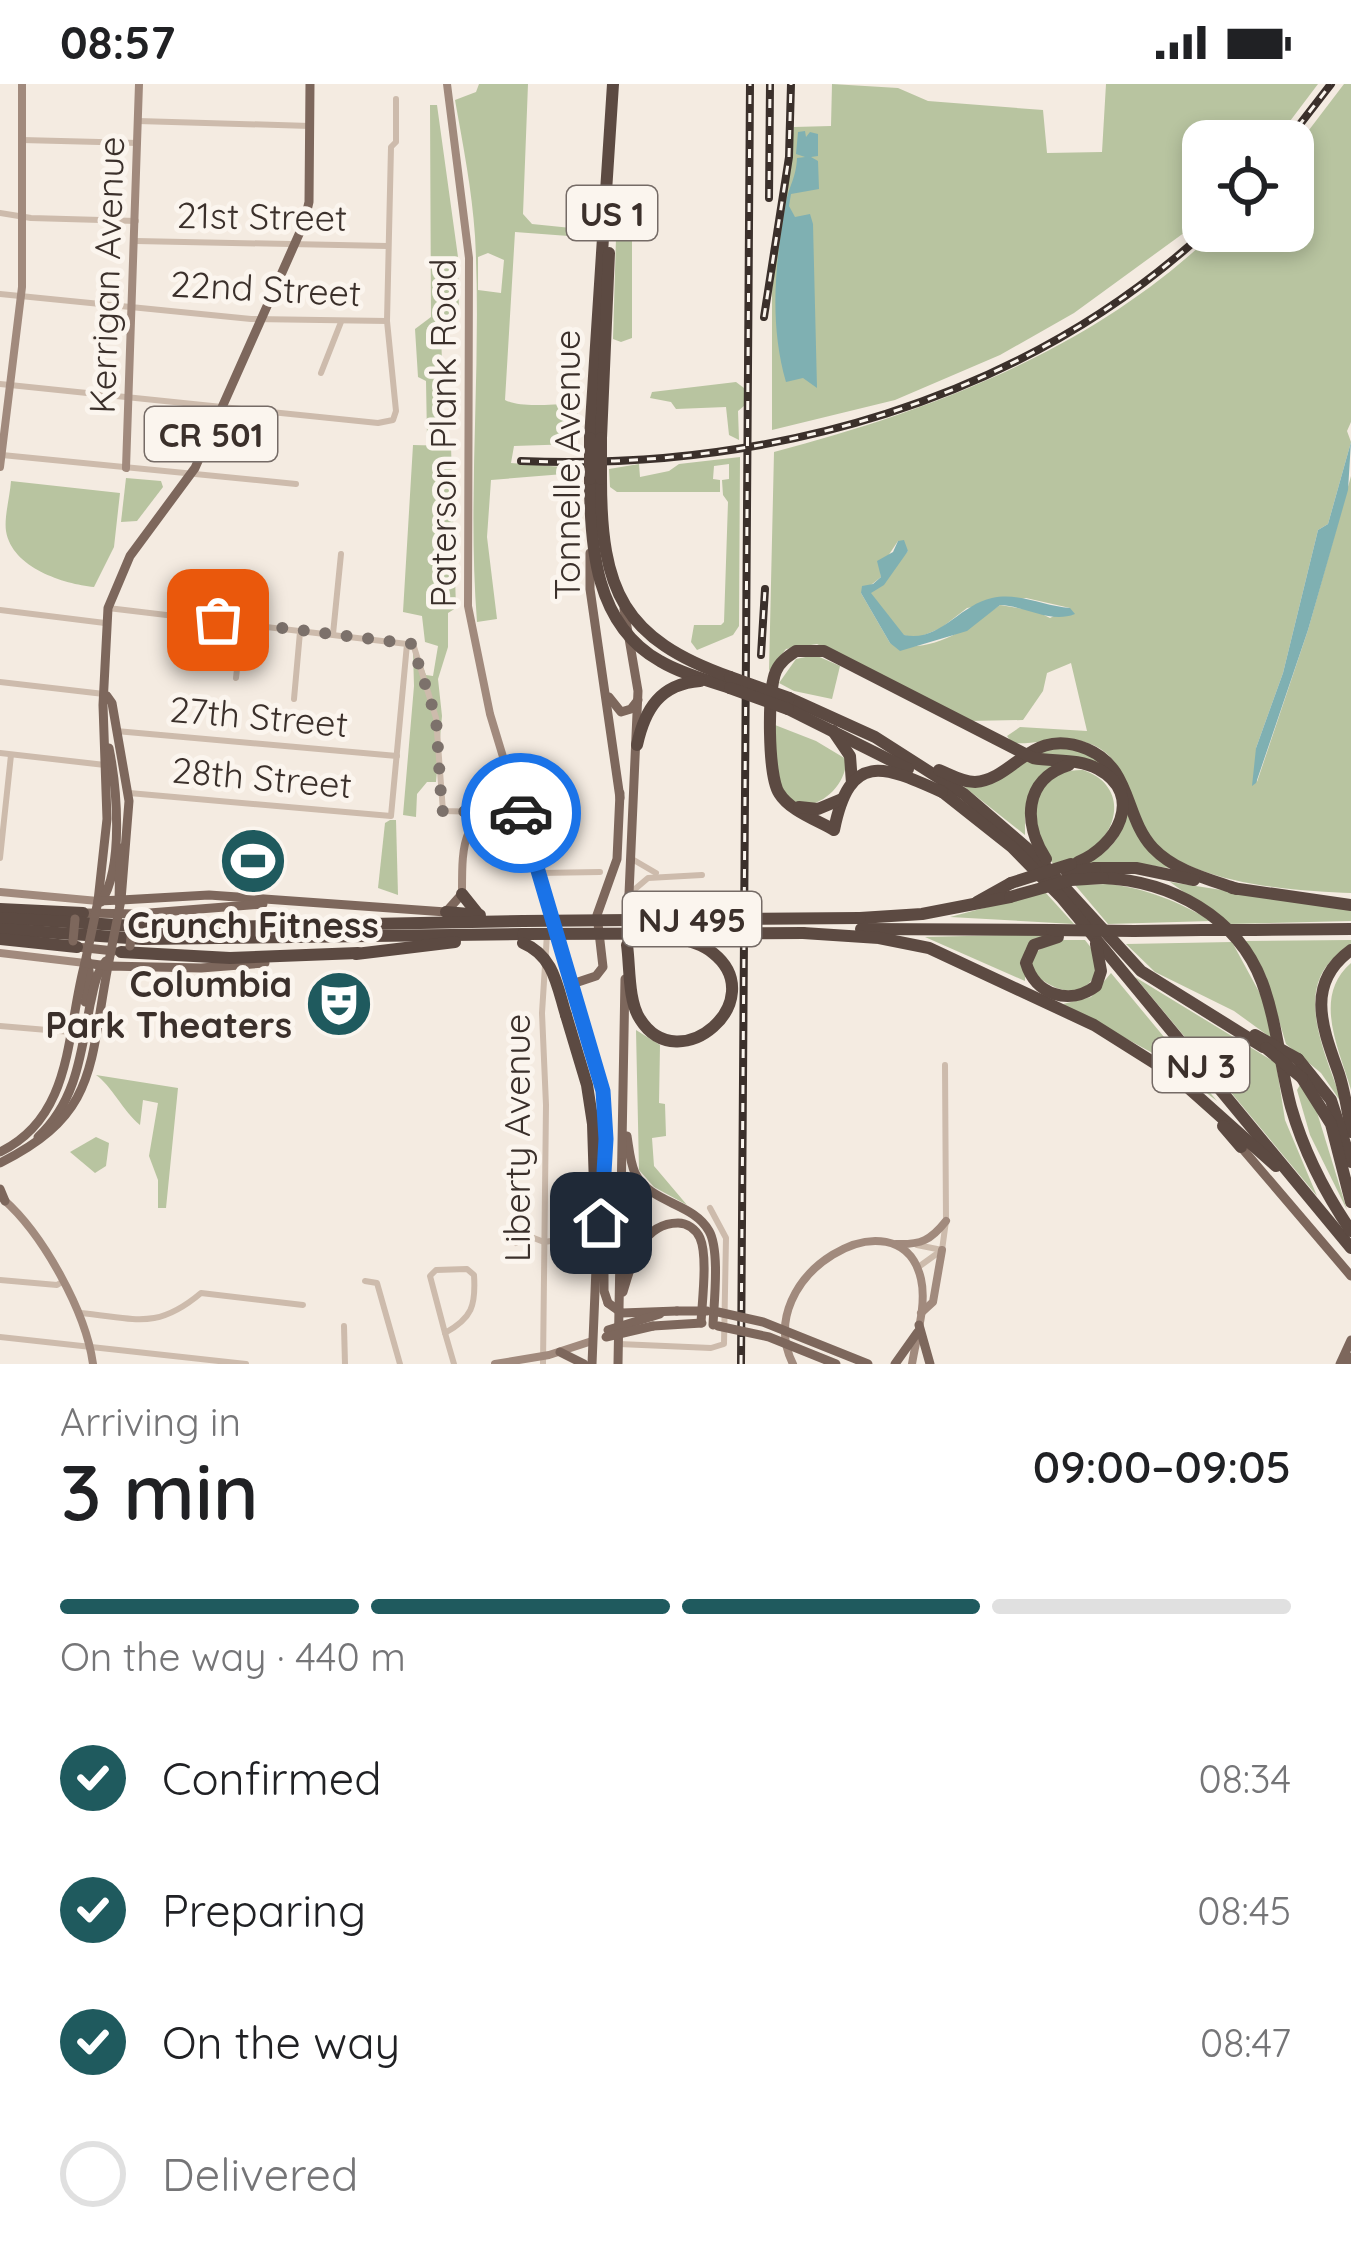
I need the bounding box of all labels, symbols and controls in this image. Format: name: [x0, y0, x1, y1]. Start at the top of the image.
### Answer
text: 08:57: [60, 14, 175, 70]
map controls: [1182, 120, 1314, 252]
button: locate: [1182, 120, 1314, 252]
street label: Kerrigan Avenue: [79, 136, 133, 414]
road number: US 1: [567, 186, 657, 240]
street label: 21st Street: [176, 192, 348, 240]
street label: Paterson Plank Road: [420, 258, 465, 608]
street label: 22nd Street: [170, 261, 362, 315]
street label: Tonnelle Avenue: [544, 330, 589, 600]
road number: CR 501: [145, 407, 277, 461]
pin: [167, 569, 269, 671]
icon: bag: [185, 587, 251, 653]
street label: 27th Street: [168, 686, 350, 746]
street label: 28th Street: [170, 747, 354, 807]
courier: [461, 753, 581, 873]
icon: car: [488, 780, 554, 846]
sports icon: Crunch Fitness: [218, 826, 288, 896]
road number: NJ 495: [623, 892, 761, 946]
place label: Crunch Fitness: [127, 902, 379, 947]
place label: Columbia Park Theaters: [45, 961, 292, 1047]
theatre icon: Columbia Park Theaters: [304, 969, 374, 1039]
street label: Liberty Avenue: [494, 1014, 539, 1262]
road number: NJ 3: [1153, 1038, 1249, 1092]
pin: [550, 1172, 652, 1274]
icon: home: [568, 1190, 634, 1256]
text: Arriving in: [60, 1397, 241, 1446]
text: 09:00–09:05: [1033, 1438, 1291, 1494]
text: 3 min: [60, 1442, 259, 1540]
text: On the way · 440 m: [60, 1632, 406, 1681]
icon: check: [60, 1745, 126, 1811]
text: Confirmed: [162, 1750, 381, 1806]
text: 08:34: [1198, 1754, 1291, 1803]
icon: check: [60, 1877, 126, 1943]
text: Preparing: [162, 1882, 366, 1938]
text: 08:45: [1197, 1886, 1291, 1935]
icon: check: [60, 2009, 126, 2075]
text: On the way: [162, 2014, 400, 2070]
text: 08:47: [1200, 2018, 1291, 2067]
text: Delivered: [162, 2146, 358, 2202]

